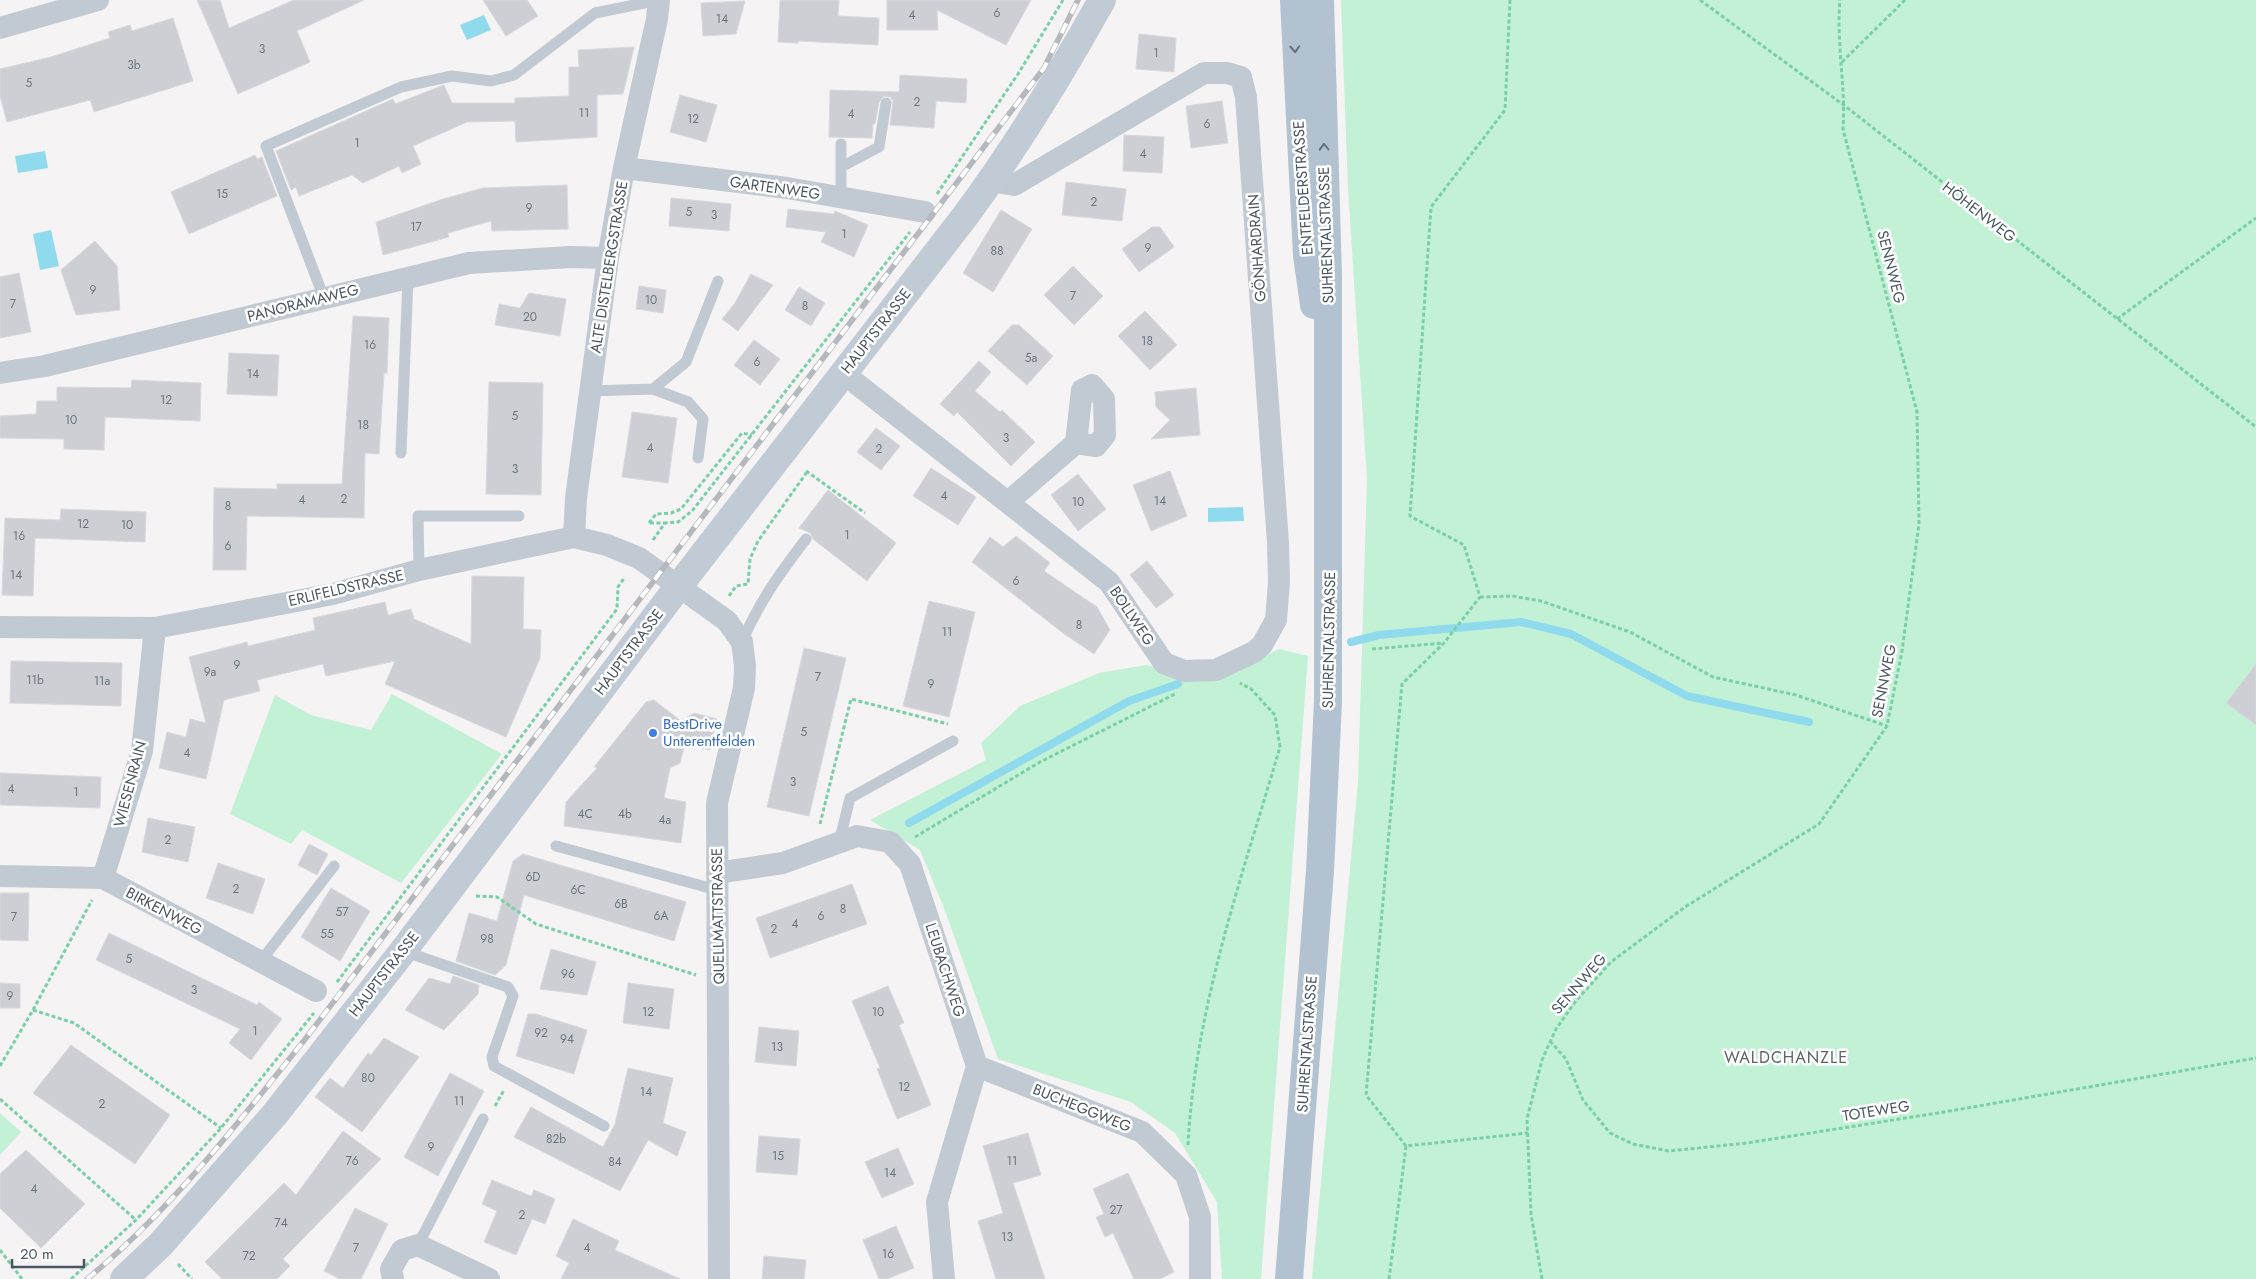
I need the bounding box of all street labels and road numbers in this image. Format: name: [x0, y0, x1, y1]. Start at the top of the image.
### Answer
street label: ENTFELDERSTRASSE: [1287, 120, 1319, 256]
street label: SUHRENTALSTRASSE: [1313, 166, 1339, 304]
street label: GARTENWEG: [728, 171, 822, 205]
street label: HÖHENWEG: [1938, 176, 2020, 248]
street label: ALTE DISTELBERGSTRASSE: [585, 179, 633, 355]
street label: GÖNHARDRAIN: [1242, 193, 1272, 303]
street label: SENNWEG: [1871, 228, 1911, 306]
street label: PANORAMAWEG: [245, 279, 361, 327]
street label: HAUPTSTRASSE: [836, 284, 916, 378]
street label: ERLIFELDSTRASSE: [286, 564, 406, 612]
street label: SUHRENTALSTRASSE: [1317, 571, 1341, 709]
street label: BOLLWEG: [1104, 582, 1160, 650]
street label: HAUPTSTRASSE: [589, 604, 669, 700]
street label: SENNWEG: [1866, 642, 1902, 720]
street label: WIESENRAIN: [108, 738, 152, 830]
street label: QUELLMATTSTRASSE: [706, 848, 730, 984]
street label: BIRKENWEG: [122, 882, 206, 940]
street label: LEUBACHWEG: [919, 920, 971, 1020]
street label: HAUPTSTRASSE: [344, 927, 424, 1021]
street label: SENNWEG: [1546, 949, 1612, 1019]
street label: SUHRENTALSTRASSE: [1291, 975, 1323, 1113]
street label: BUCHEGGWEG: [1029, 1078, 1135, 1138]
street label: TOTEWEG: [1841, 1095, 1911, 1127]

